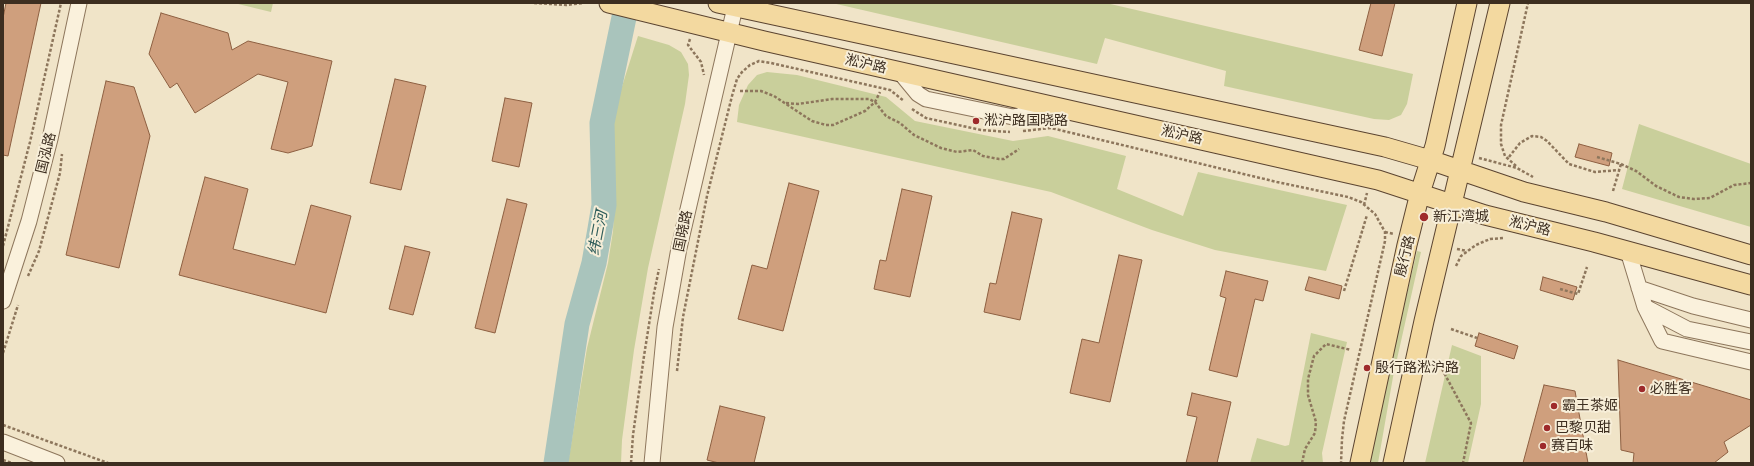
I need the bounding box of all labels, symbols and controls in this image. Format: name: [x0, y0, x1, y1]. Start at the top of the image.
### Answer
street label: 淞沪路: [844, 51, 888, 77]
place label: 淞沪路国晓路: [984, 113, 1068, 129]
marker: 淞沪路国晓路: [971, 116, 981, 126]
street label: 淞沪路: [1160, 122, 1204, 148]
street label: 国泓路: [33, 131, 59, 175]
water label: 纬三河: [585, 209, 611, 257]
street label: 国晓路: [670, 209, 696, 253]
place label: 新江湾城: [1433, 209, 1489, 225]
marker: 新江湾城: [1418, 211, 1430, 223]
street label: 淞沪路: [1508, 213, 1552, 239]
street label: 殷行路: [1392, 234, 1418, 278]
place label: 殷行路淞沪路: [1375, 360, 1459, 376]
marker: 殷行路淞沪路: [1362, 363, 1372, 373]
place label: 必胜客: [1650, 381, 1692, 397]
marker: 必胜客: [1637, 384, 1647, 394]
place label: 霸王茶姬: [1562, 398, 1618, 414]
marker: 霸王茶姬: [1549, 401, 1559, 411]
place label: 巴黎贝甜: [1555, 420, 1611, 436]
marker: 巴黎贝甜: [1542, 423, 1552, 433]
place label: 赛百味: [1551, 438, 1593, 454]
marker: 赛百味: [1538, 441, 1548, 451]

